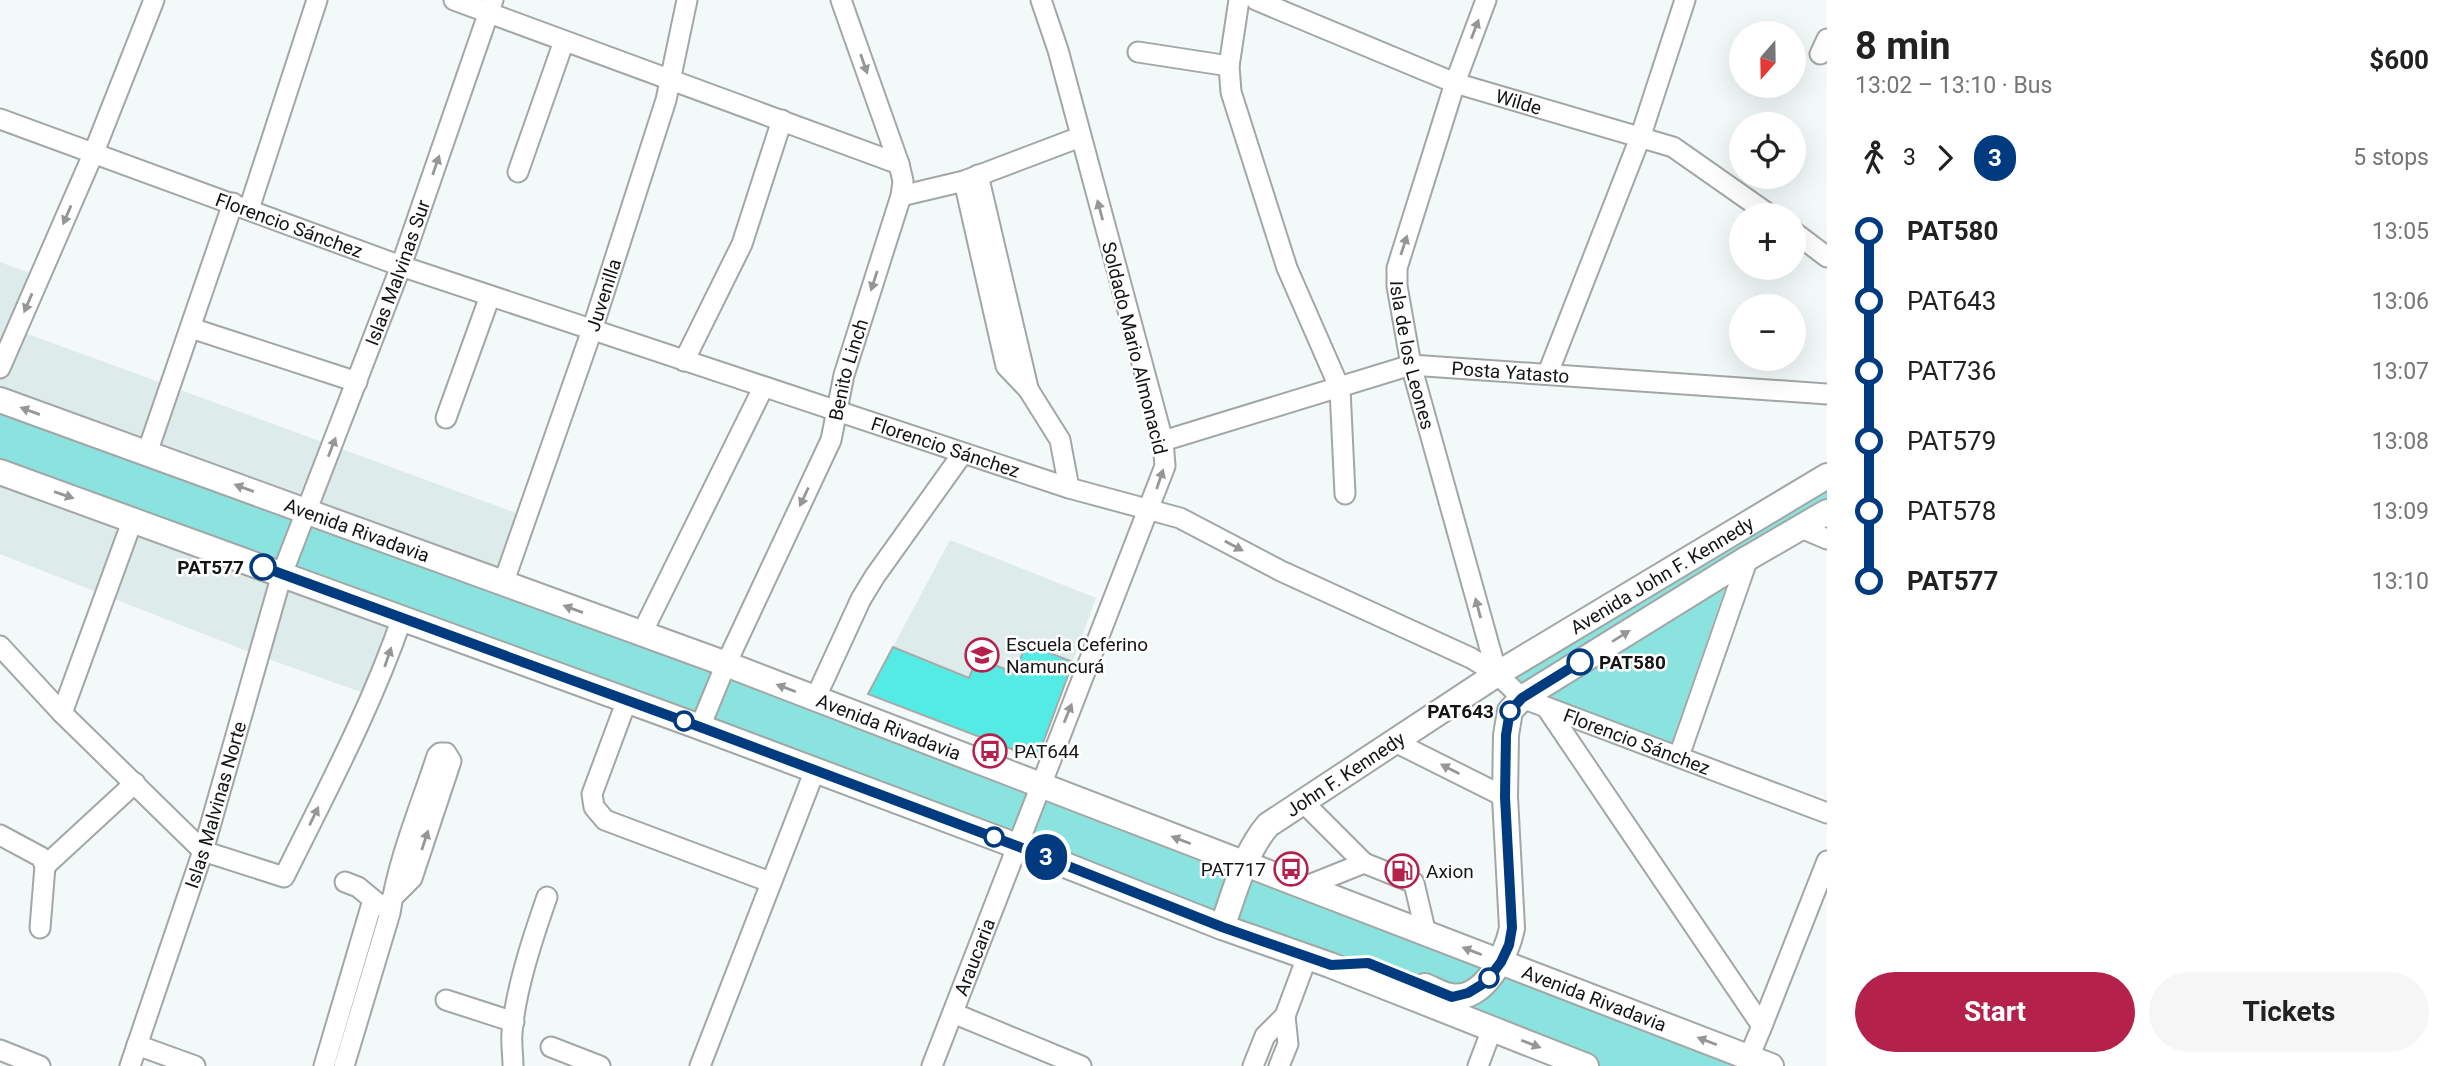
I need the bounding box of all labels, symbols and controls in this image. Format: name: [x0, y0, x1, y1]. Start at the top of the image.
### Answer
one-way arrow: [1470, 19, 1481, 40]
north arrow: [1729, 21, 1806, 98]
map controls: [1729, 21, 1806, 371]
text: 8 min: [1855, 24, 1951, 68]
text: $600: [2369, 45, 2429, 75]
one-way arrow: [858, 54, 869, 75]
text: 13:02 – 13:10 · Bus: [1855, 72, 2052, 99]
street label: Wilde: [1493, 85, 1544, 120]
button: locate: [1729, 112, 1806, 189]
icon: walk: [1855, 139, 1893, 177]
icon: forward: [1926, 139, 1964, 177]
text: 3: [1903, 144, 1916, 171]
text: 3: [1988, 144, 2002, 172]
text: 5 stops: [2353, 144, 2429, 171]
one-way arrow: [431, 154, 442, 175]
street label: Florencio Sánchez: [212, 188, 366, 263]
street label: Islas Malvinas Sur: [360, 196, 435, 349]
one-way arrow: [1094, 198, 1105, 220]
button: +: [1729, 203, 1806, 280]
one-way arrow: [61, 204, 72, 225]
text: PAT580: [1907, 216, 1998, 246]
text: 13:05: [2372, 218, 2429, 245]
one-way arrow: [1399, 235, 1410, 256]
street label: Soldado Mario Almonacid: [1097, 239, 1172, 457]
street label: Juvenilla: [581, 256, 626, 334]
one-way arrow: [868, 271, 879, 292]
street label: Isla de los Leones: [1385, 281, 1439, 432]
text: PAT643: [1907, 286, 1996, 316]
text: 13:06: [2372, 288, 2429, 315]
one-way arrow: [22, 293, 33, 314]
button: −: [1729, 294, 1806, 371]
street label: Benito Linch: [824, 316, 873, 423]
text: PAT736: [1907, 356, 1996, 386]
street label: Posta Yatasto: [1451, 357, 1570, 388]
text: 13:07: [2372, 358, 2429, 385]
one-way arrow: [19, 405, 40, 416]
street label: Florencio Sánchez: [868, 412, 1023, 483]
text: PAT579: [1907, 426, 1996, 456]
text: 13:08: [2372, 428, 2429, 455]
one-way arrow: [327, 436, 338, 457]
one-way arrow: [1155, 468, 1166, 489]
one-way arrow: [233, 482, 254, 493]
one-way arrow: [798, 487, 810, 507]
one-way arrow: [54, 490, 75, 501]
street label: Avenida Rivadavia: [281, 493, 433, 567]
text: PAT578: [1907, 496, 1996, 526]
text: 13:09: [2372, 498, 2429, 525]
street label: Avenida John F. Kennedy: [1566, 512, 1758, 639]
one-way arrow: [1224, 540, 1244, 551]
marker: PAT577: [250, 554, 276, 580]
place label: PAT577: [177, 556, 244, 579]
text: PAT577: [1907, 566, 1998, 596]
text: 13:10: [2372, 568, 2429, 595]
one-way arrow: [1473, 597, 1483, 618]
one-way arrow: [562, 603, 583, 614]
one-way arrow: [1612, 630, 1631, 642]
place label: Escuela Ceferino Namuncurá: [1006, 633, 1148, 678]
school or university icon: Escuela Ceferino Namuncurá: [963, 636, 1001, 674]
one-way arrow: [383, 647, 394, 668]
marker: PAT580: [1567, 649, 1593, 675]
place label: PAT580: [1599, 651, 1666, 674]
one-way arrow: [775, 682, 796, 693]
street label: Avenida Rivadavia: [813, 689, 964, 765]
place label: PAT643: [1427, 700, 1494, 723]
marker: PAT643: [1500, 701, 1520, 721]
one-way arrow: [1063, 703, 1074, 724]
street label: Florencio Sánchez: [1560, 704, 1713, 780]
unlabelled marker: [674, 711, 694, 731]
street label: Islas Malvinas Norte: [180, 719, 251, 891]
street label: John F. Kennedy: [1282, 727, 1409, 822]
bus stop icon: PAT644: [971, 732, 1009, 770]
place label: PAT644: [1014, 740, 1080, 763]
one-way arrow: [1440, 764, 1460, 775]
one-way arrow: [309, 806, 320, 826]
unlabelled marker: [984, 827, 1004, 847]
one-way arrow: [420, 829, 431, 850]
line badge: 3: [1023, 834, 1069, 880]
one-way arrow: [1171, 834, 1192, 845]
text: 3: [1039, 843, 1053, 871]
bus stop icon: PAT717: [1272, 850, 1310, 888]
fuel station icon: Axion: [1383, 852, 1421, 890]
place label: PAT717: [1201, 858, 1266, 881]
place label: Axion: [1426, 860, 1474, 883]
street label: Araucaria: [949, 915, 1000, 999]
one-way arrow: [1461, 946, 1482, 957]
street label: Avenida Rivadavia: [1519, 960, 1670, 1037]
unlabelled marker: [1479, 968, 1499, 988]
button: Start: [1855, 972, 2135, 1052]
button: Tickets: [2149, 972, 2429, 1052]
one-way arrow: [1697, 1036, 1718, 1047]
one-way arrow: [1520, 1039, 1541, 1050]

